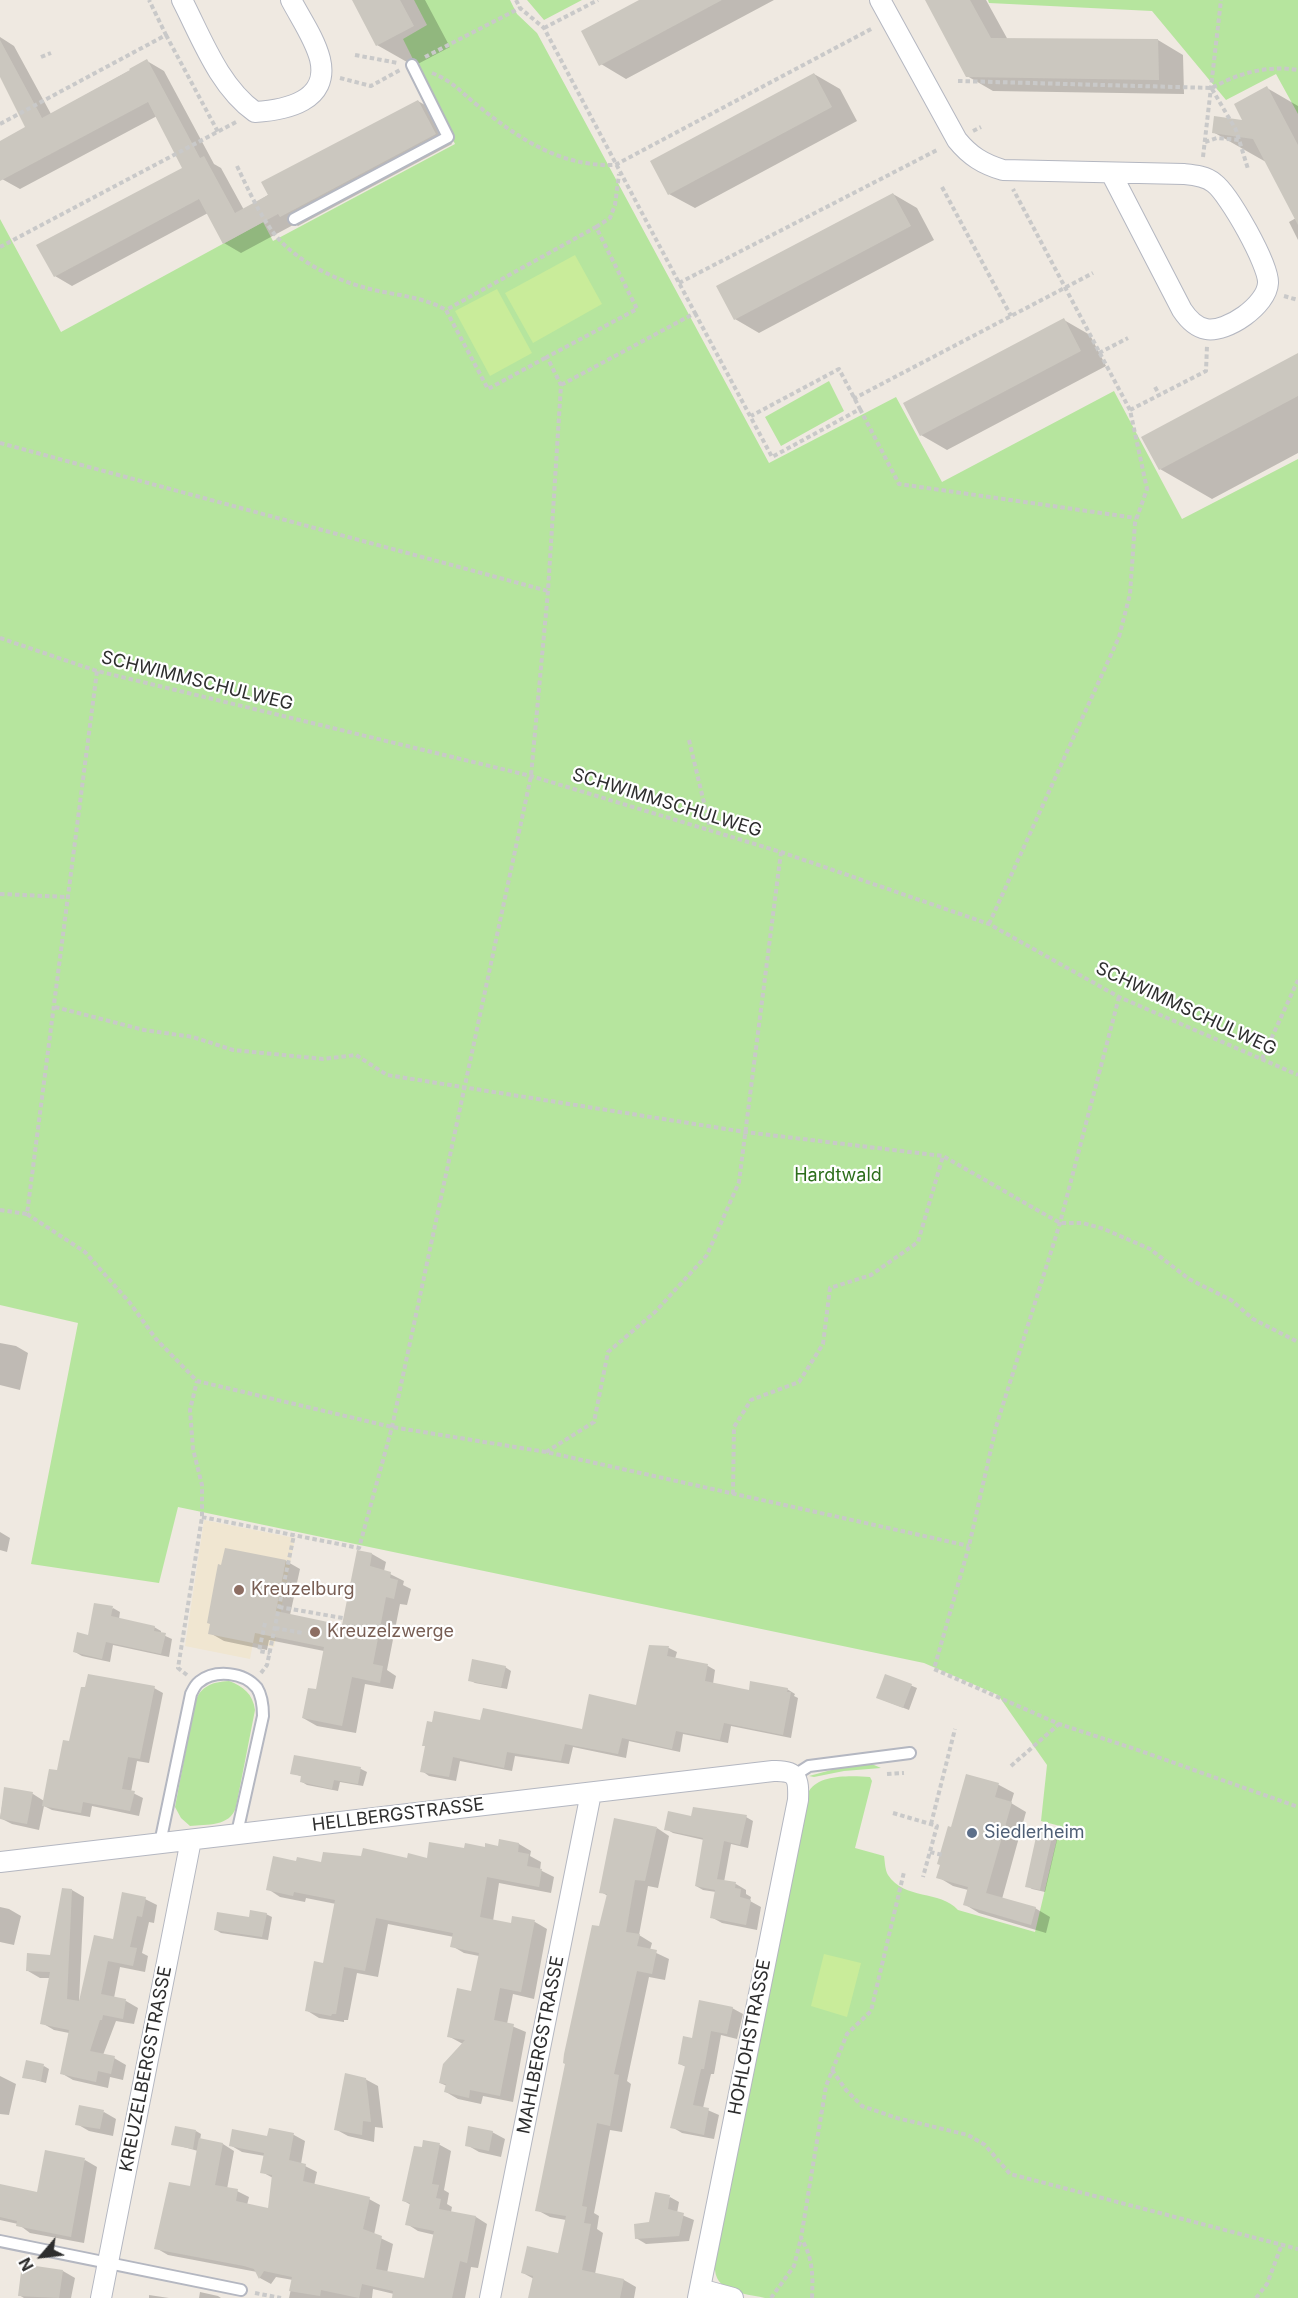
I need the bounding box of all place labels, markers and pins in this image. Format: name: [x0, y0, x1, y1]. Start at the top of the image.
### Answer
place label: Kreuzelburg: [251, 1579, 354, 1601]
marker: Kreuzelburg: [232, 1583, 246, 1597]
place label: Kreuzelzwerge: [327, 1621, 454, 1643]
marker: Kreuzelzwerge: [308, 1625, 322, 1639]
place label: Siedlerheim: [984, 1822, 1085, 1844]
marker: Siedlerheim: [965, 1826, 979, 1840]

